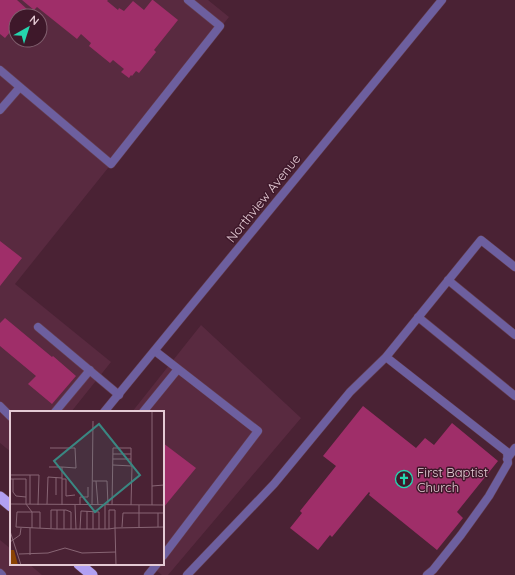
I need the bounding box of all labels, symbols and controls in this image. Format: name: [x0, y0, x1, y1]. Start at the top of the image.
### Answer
north arrow: [8, 8, 48, 48]
text: N: [27, 12, 42, 28]
street label: Northview Avenue: [223, 151, 303, 245]
inset map: [10, 411, 164, 565]
place label: First Baptist Church: [417, 464, 488, 495]
church icon: First Baptist Church: [394, 469, 414, 489]

